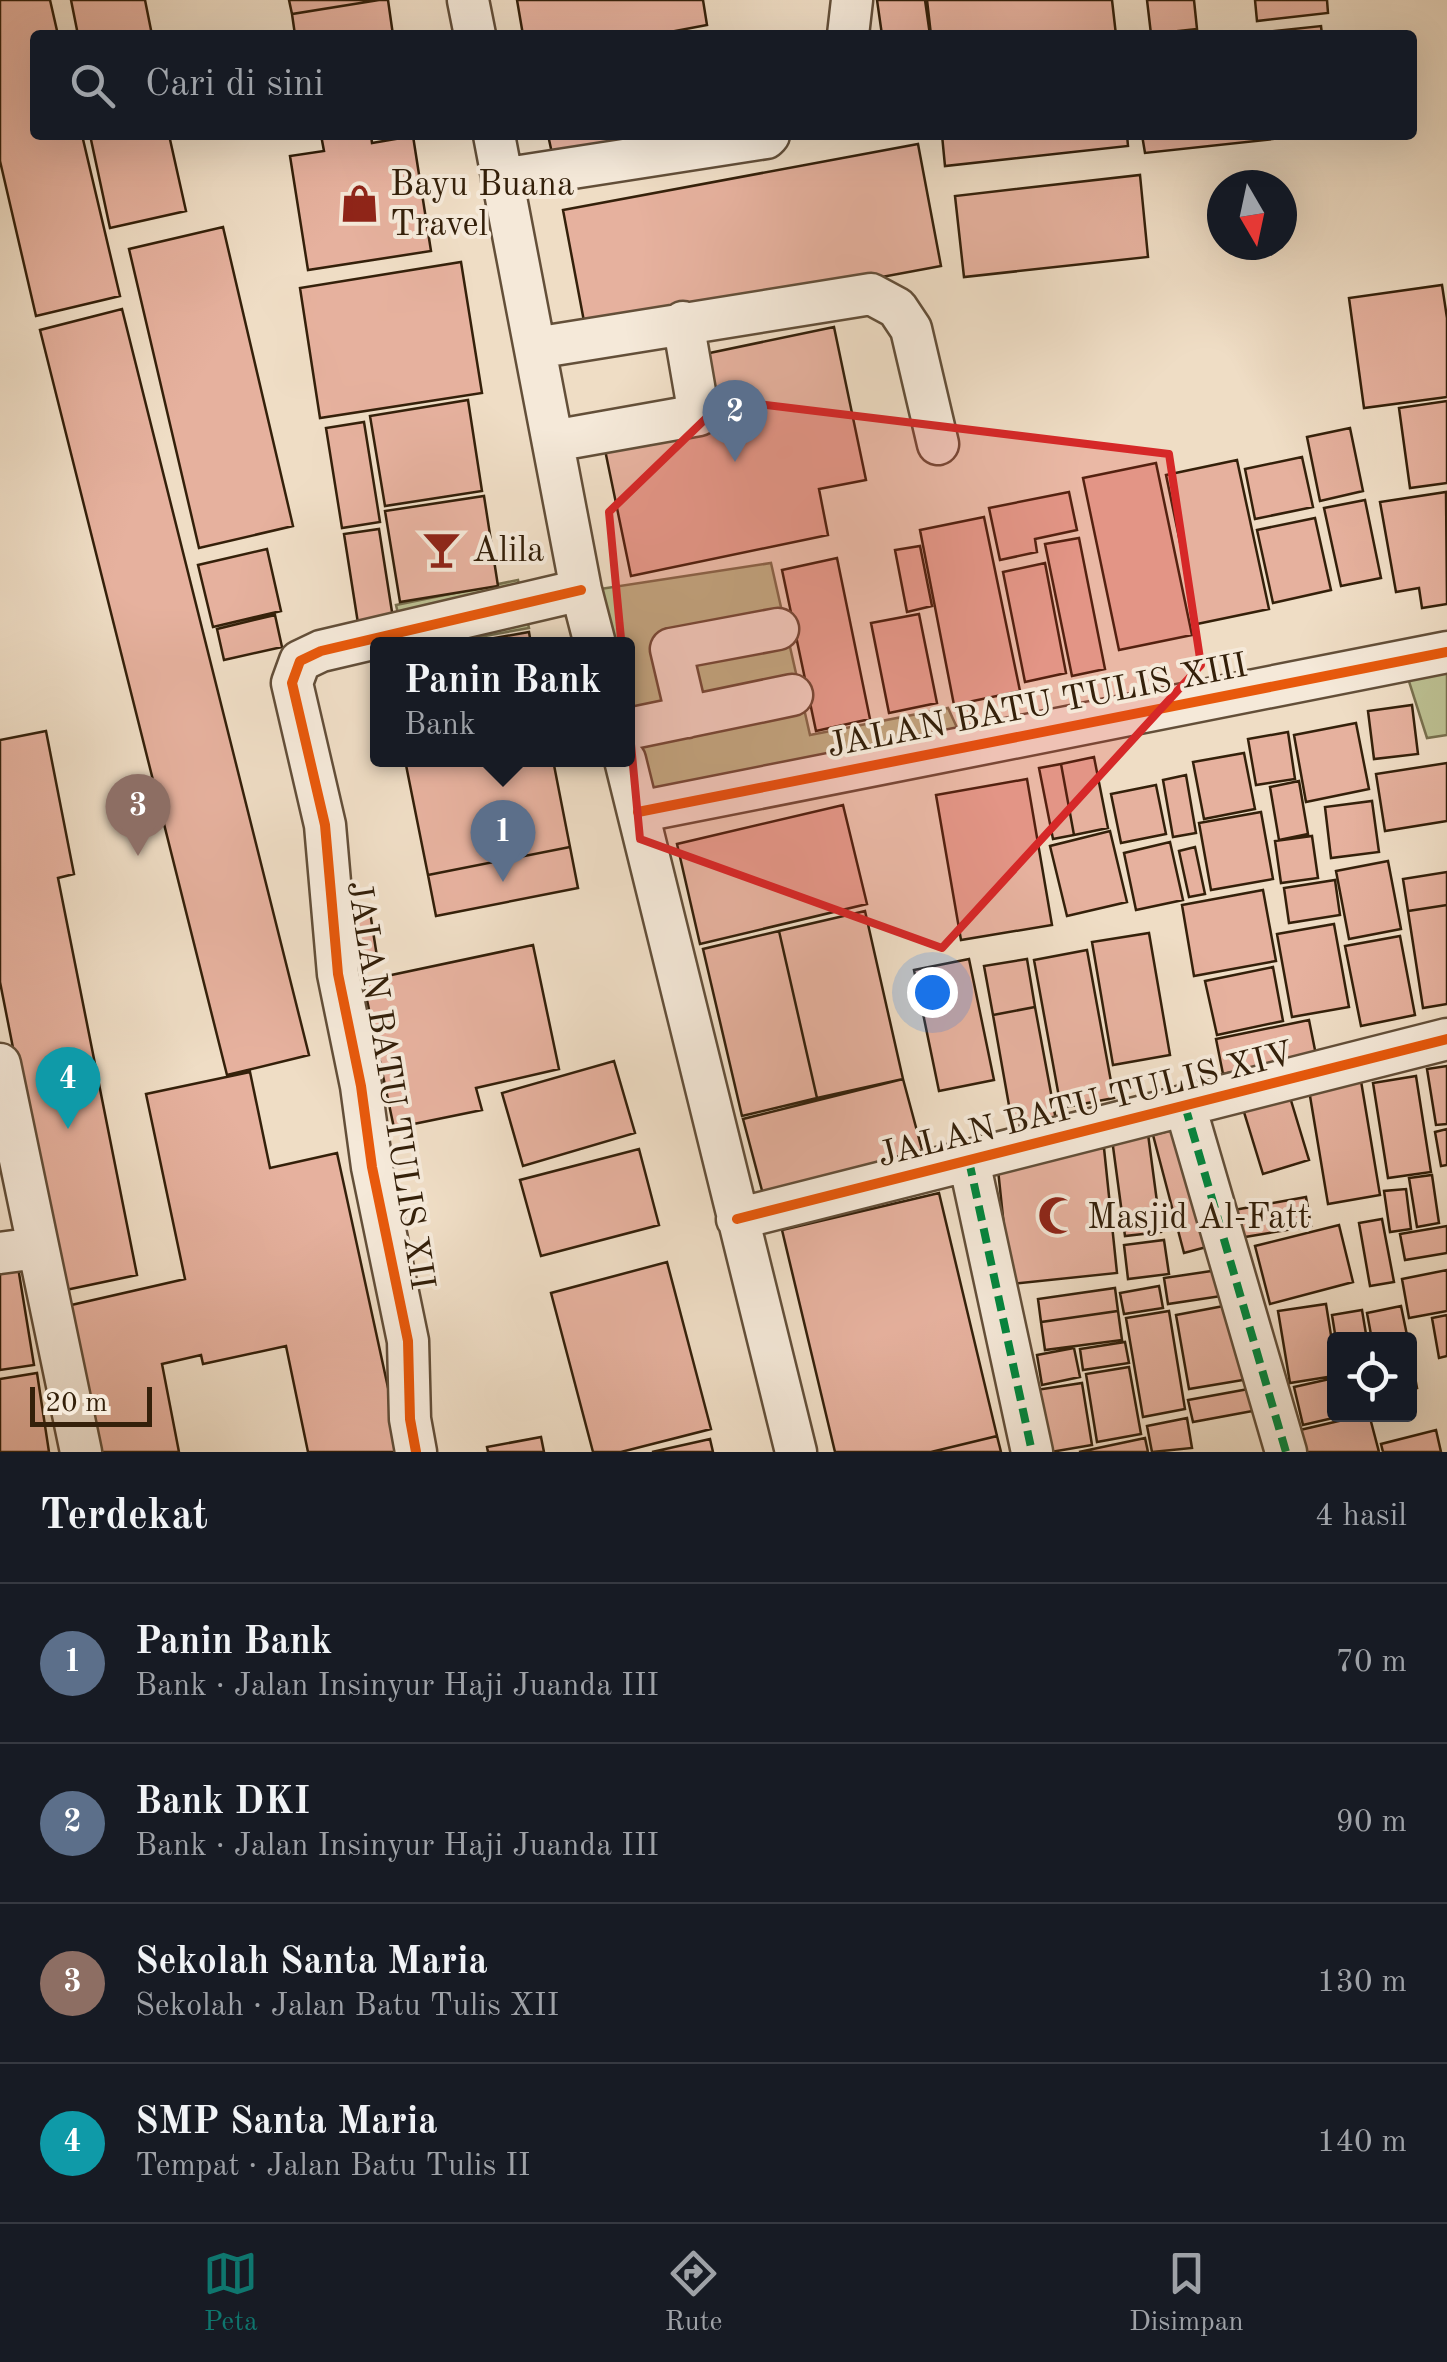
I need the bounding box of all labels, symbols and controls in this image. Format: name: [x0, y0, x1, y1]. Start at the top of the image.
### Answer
search box: [30, 30, 1417, 140]
icon: search: [65, 58, 120, 113]
text: Cari di sini: [145, 66, 324, 104]
place label: Bayu Buana Travel: [390, 168, 574, 243]
north arrow: [1207, 170, 1297, 260]
shop icon: Bayu Buana Travel: [339, 182, 381, 224]
pin: 2: [702, 380, 768, 462]
bar icon: Alila: [421, 528, 463, 570]
place label: Alila: [472, 534, 544, 569]
popup: [370, 637, 635, 767]
street label: JALAN BATU TULIS XIII: [824, 648, 1251, 764]
text: Panin Bank: [404, 663, 601, 701]
text: Bank: [404, 710, 476, 742]
pin: 3: [106, 774, 170, 856]
pin: 1: [470, 800, 536, 882]
street label: JALAN BATU TULIS XII: [340, 878, 439, 1292]
your location: [907, 967, 958, 1018]
street label: JALAN BATU TULIS XIV: [874, 1037, 1297, 1174]
pin: 4: [36, 1046, 100, 1129]
mosque icon: Masjid Al-Fatt: [1036, 1195, 1078, 1237]
place label: Masjid Al-Fatt: [1087, 1201, 1310, 1236]
map controls: [1327, 1332, 1417, 1422]
button: locate: [1327, 1332, 1417, 1422]
scale bar: [30, 1382, 152, 1426]
text: 20 m: [45, 1390, 108, 1418]
text: Terdekat: [40, 1496, 208, 1538]
text: 4 hasil: [1315, 1501, 1407, 1533]
text: Panin Bank: [135, 1624, 332, 1662]
text: 1: [63, 1647, 82, 1679]
text: 70 m: [1336, 1647, 1407, 1679]
text: Bank · Jalan Insinyur Haji Juanda III: [135, 1671, 659, 1703]
text: Bank DKI: [135, 1784, 310, 1822]
text: 2: [63, 1807, 82, 1839]
text: 90 m: [1336, 1807, 1407, 1839]
text: Bank · Jalan Insinyur Haji Juanda III: [135, 1831, 659, 1863]
text: Sekolah Santa Maria: [135, 1944, 488, 1982]
text: 3: [63, 1967, 82, 1999]
text: 130 m: [1317, 1967, 1407, 1999]
text: Sekolah · Jalan Batu Tulis XII: [135, 1991, 559, 2023]
text: SMP Santa Maria: [135, 2104, 438, 2142]
text: 4: [63, 2127, 82, 2159]
text: 140 m: [1317, 2127, 1407, 2159]
text: Tempat · Jalan Batu Tulis II: [135, 2151, 530, 2183]
tab: Peta: [203, 2246, 258, 2341]
tab: Rute: [665, 2246, 722, 2341]
tab: Disimpan: [1129, 2246, 1244, 2341]

